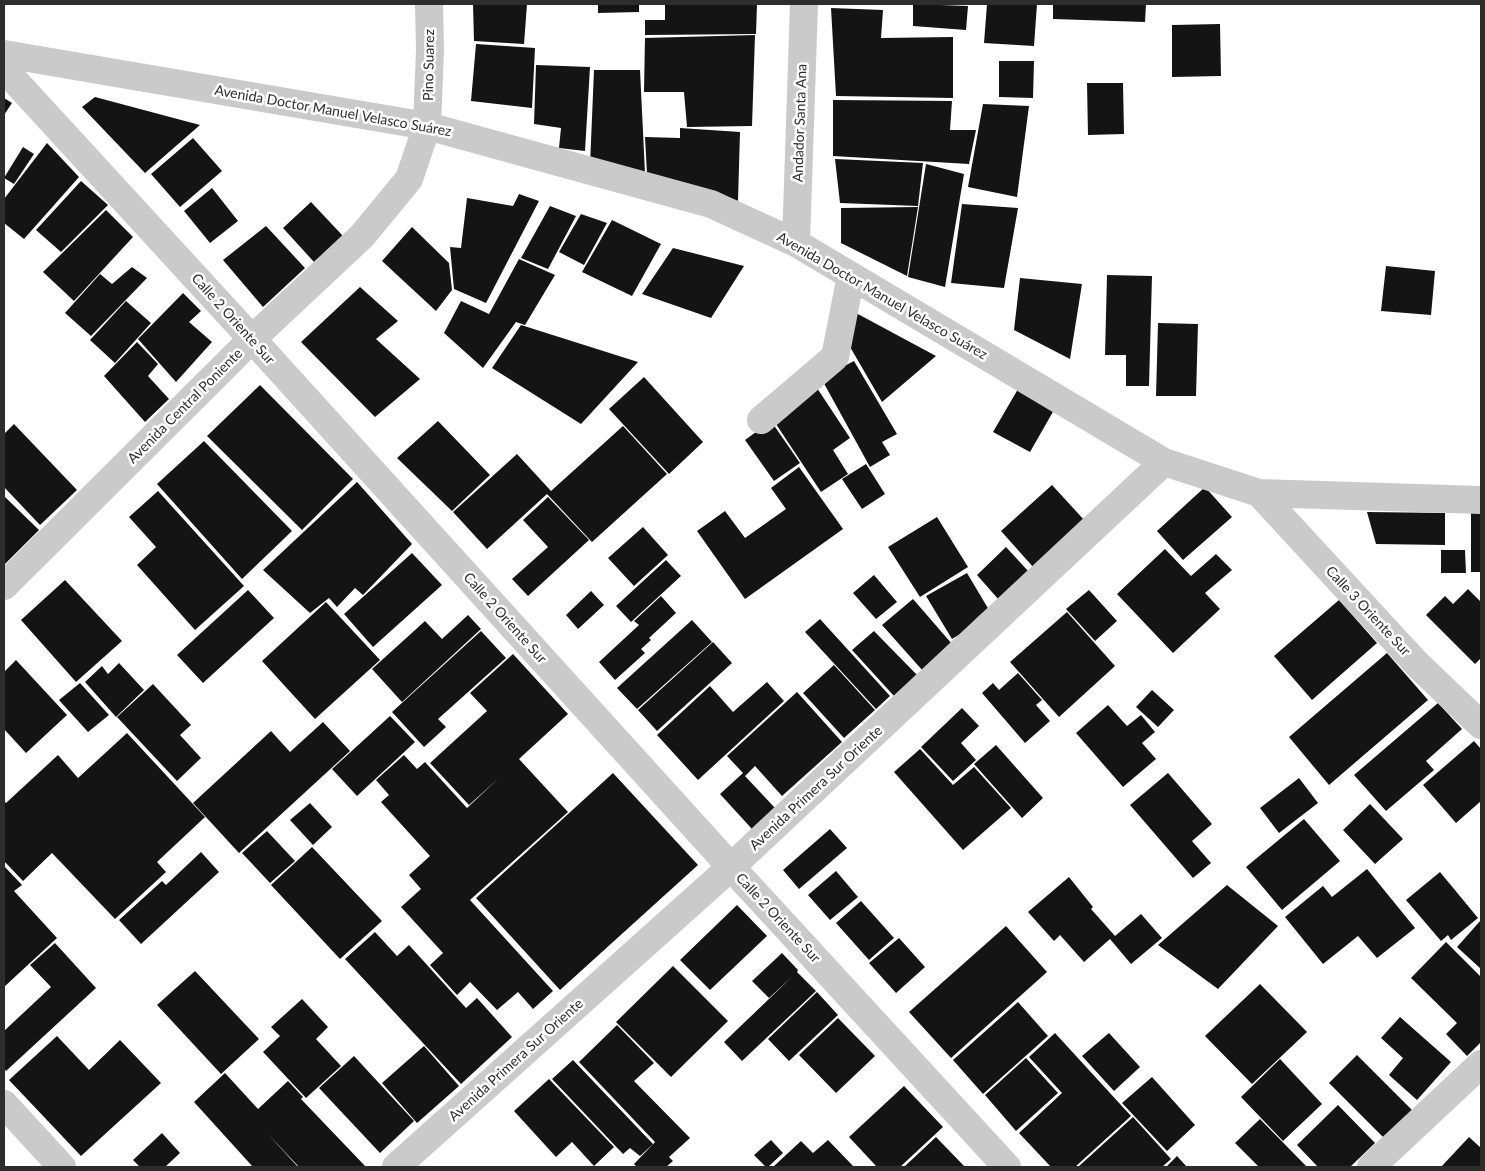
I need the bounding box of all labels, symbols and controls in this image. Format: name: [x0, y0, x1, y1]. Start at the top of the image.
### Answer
street label: Pino Suarez: [420, 29, 438, 101]
street label: Andador Santa Ana: [790, 64, 810, 182]
street label: Avenida Doctor Manuel Velasco Suárez: [213, 82, 453, 140]
street label: Avenida Doctor Manuel Velasco Suárez: [774, 229, 990, 363]
street label: Calle 2 Oriente Sur: [188, 270, 278, 368]
street label: Avenida Central Poniente: [124, 345, 246, 467]
street label: Calle 3 Oriente Sur: [1322, 563, 1414, 659]
street label: Calle 2 Oriente Sur: [460, 569, 550, 667]
street label: Avenida Primera Sur Oriente: [746, 722, 886, 854]
street label: Calle 2 Oriente Sur: [732, 870, 824, 966]
street label: Avenida Primera Sur Oriente: [445, 995, 587, 1125]

